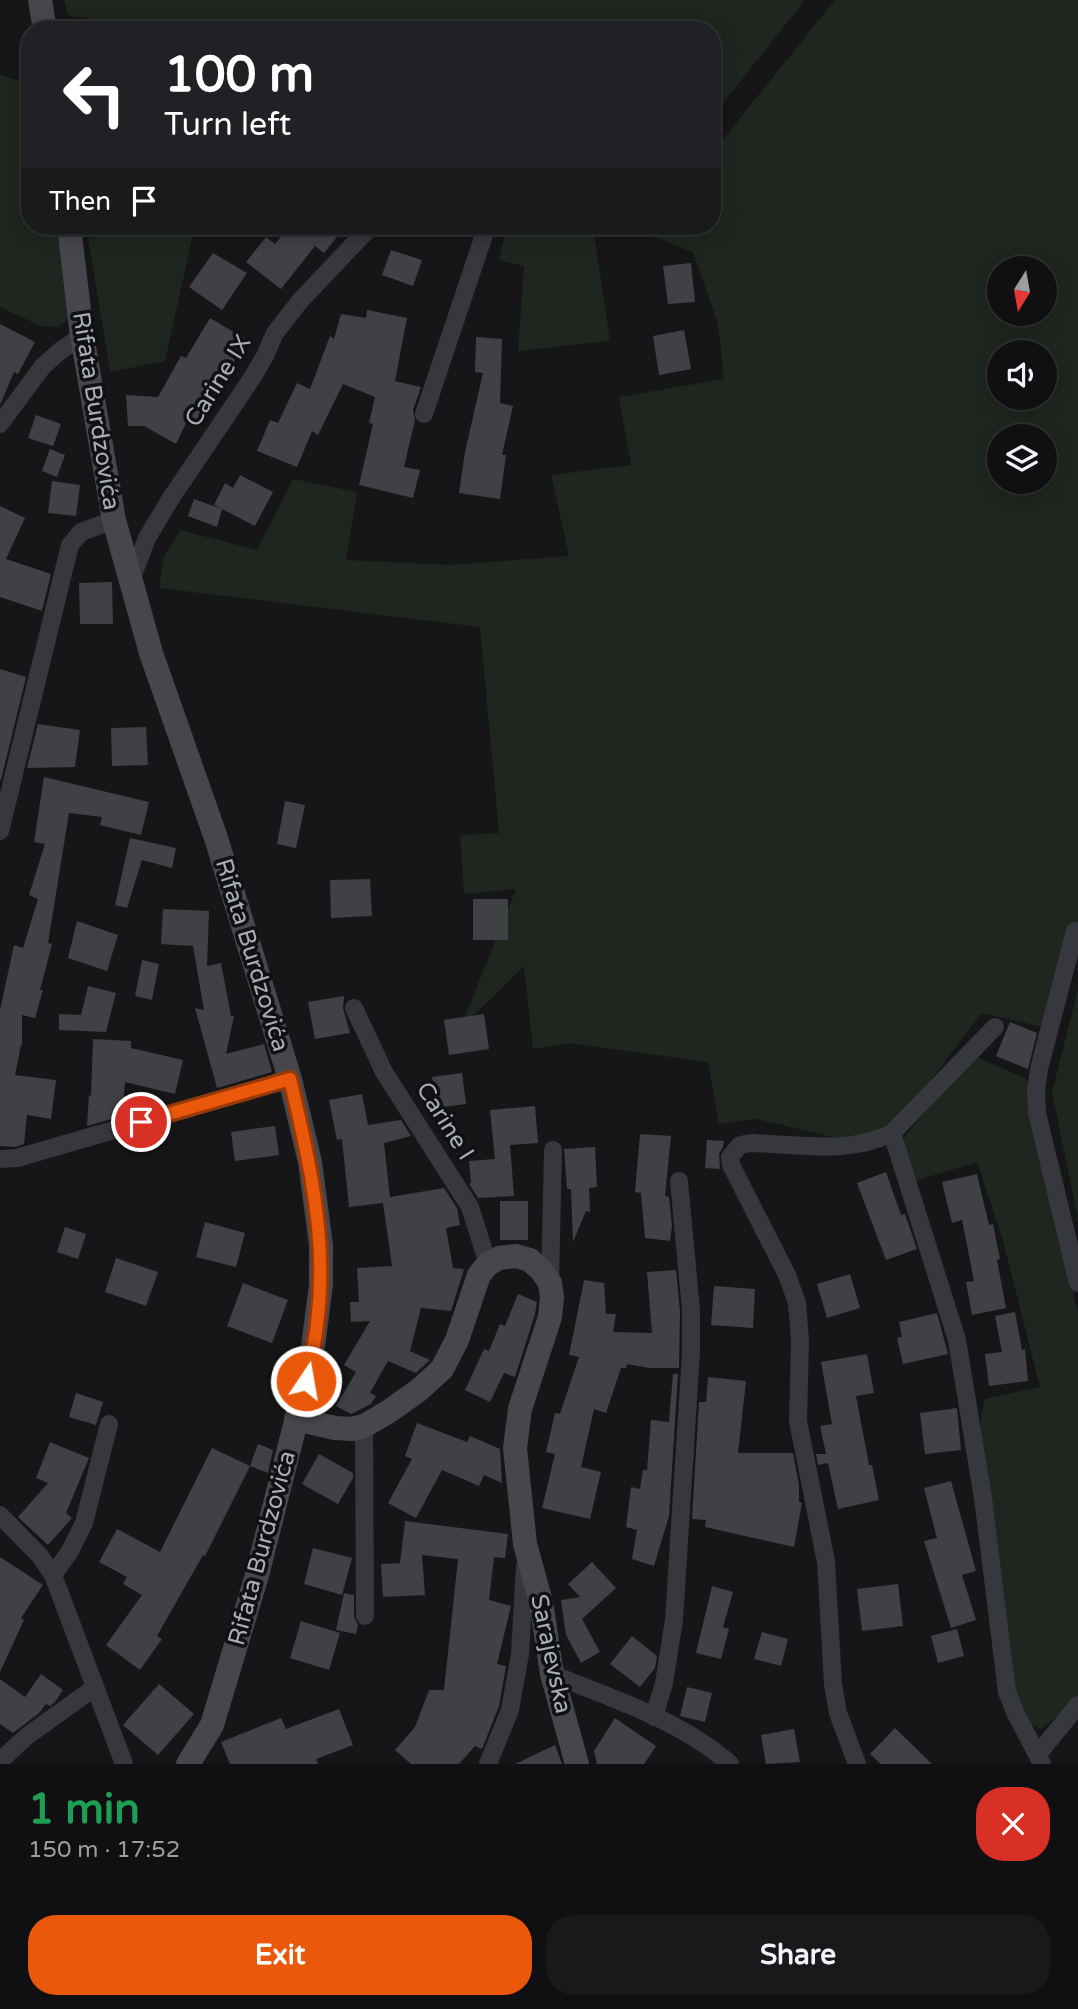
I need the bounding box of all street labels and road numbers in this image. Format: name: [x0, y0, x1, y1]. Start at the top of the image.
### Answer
street label: Rifata Burdzovića: [66, 310, 126, 512]
street label: Carine IX: [178, 330, 258, 432]
street label: Rifata Burdzovića: [209, 855, 295, 1055]
street label: Carine I: [410, 1077, 480, 1165]
street label: Rifata Burdzovića: [222, 1447, 302, 1649]
street label: Sarajevska: [524, 1592, 578, 1716]

